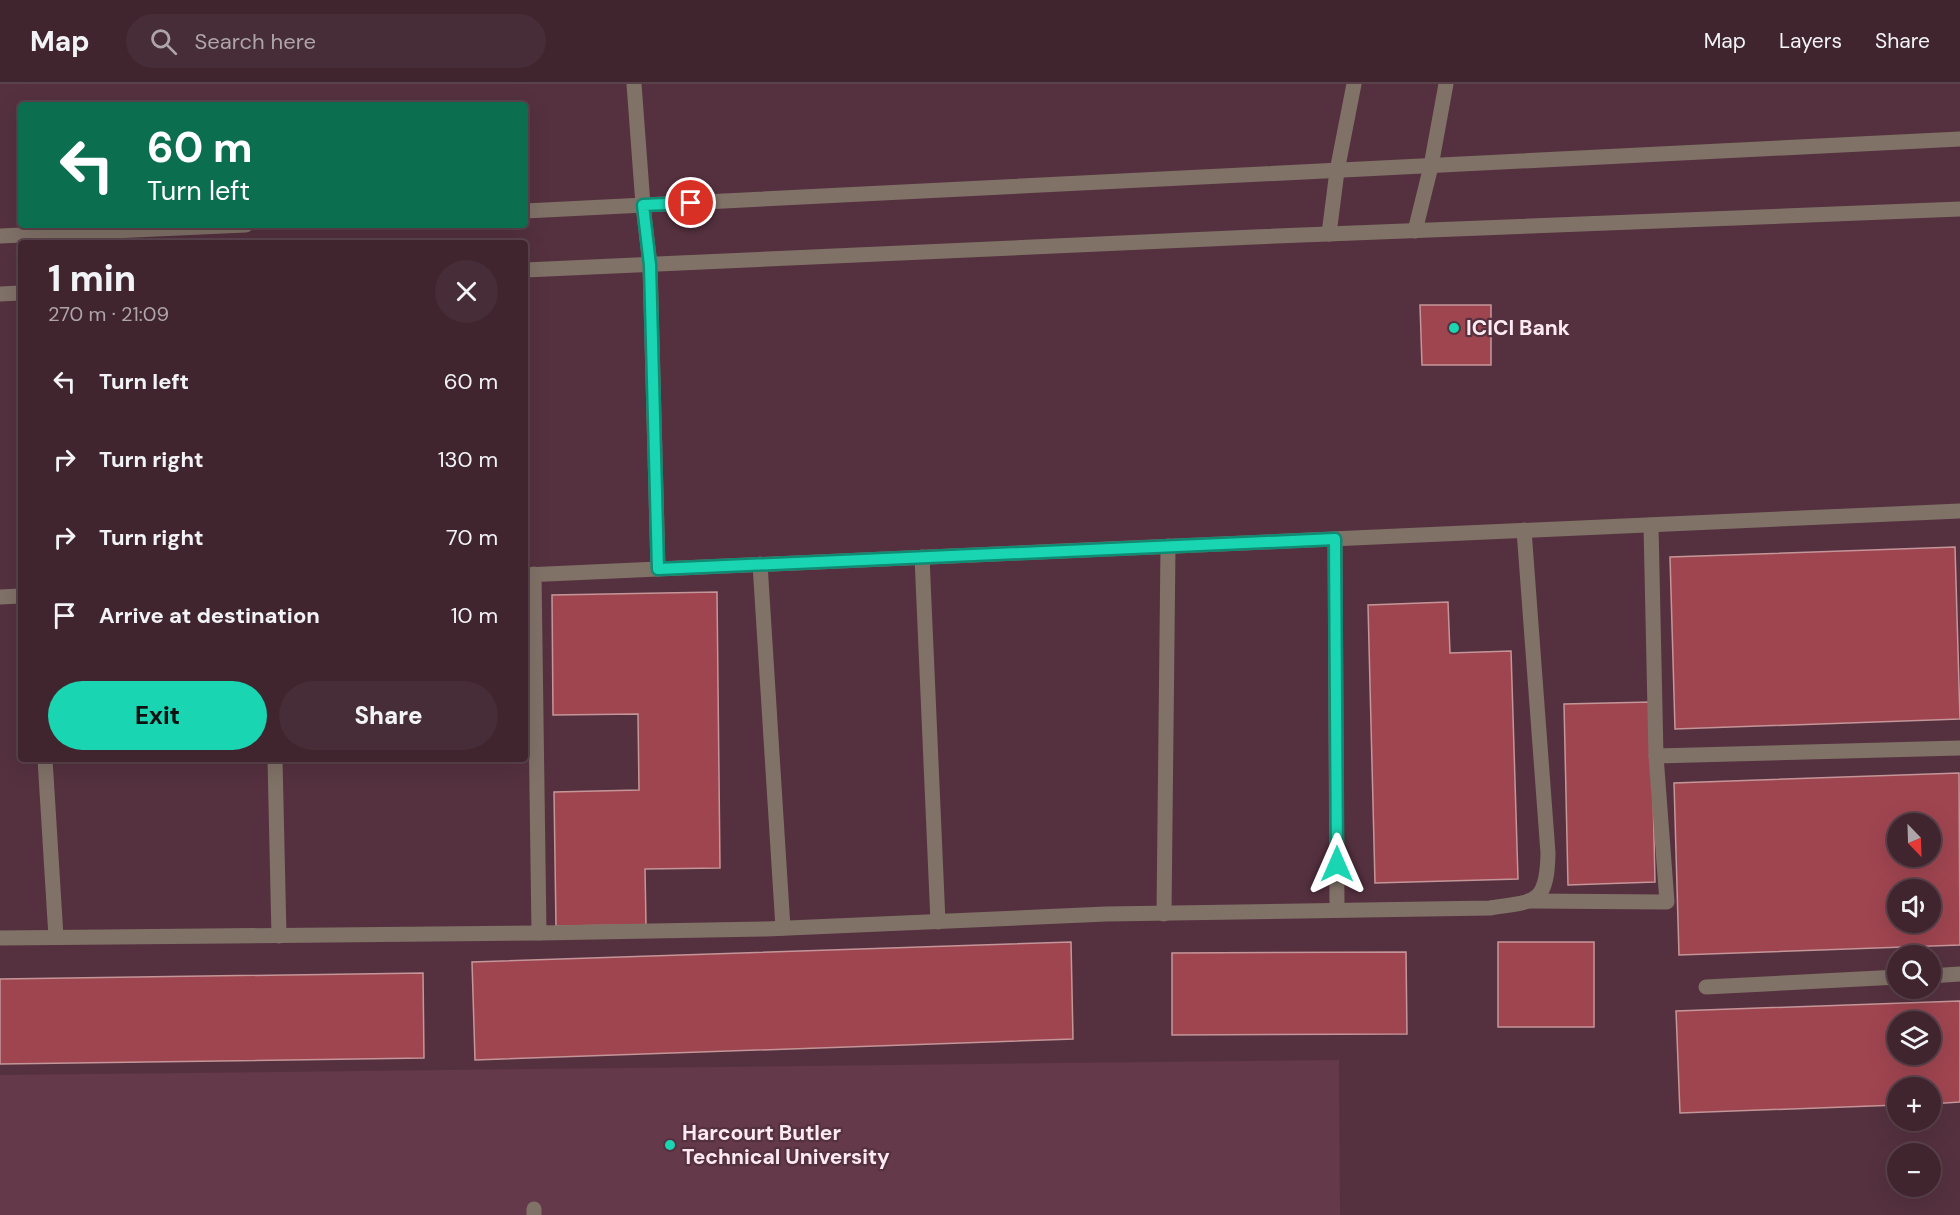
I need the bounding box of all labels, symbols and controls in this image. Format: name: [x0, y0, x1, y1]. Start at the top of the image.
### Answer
search box: [126, 14, 546, 68]
text: Map: [30, 23, 90, 60]
icon: search: [147, 25, 180, 58]
text: Search here: [195, 27, 316, 56]
text: Map: [1704, 27, 1746, 55]
text: Layers: [1779, 27, 1842, 55]
text: Share: [1875, 27, 1930, 55]
text: 60 m: [147, 120, 253, 175]
icon: left: [48, 126, 126, 204]
text: Turn left: [147, 173, 250, 208]
pin: [665, 177, 716, 228]
icon: arrive: [674, 186, 707, 219]
text: 1 min: [48, 255, 136, 302]
button: close: [435, 260, 498, 323]
text: 270 m · 21:09: [48, 301, 169, 327]
place label: ICICI Bank: [1466, 314, 1570, 342]
marker: ICICI Bank: [1447, 321, 1461, 335]
icon: left: [48, 365, 81, 398]
text: Turn left: [99, 367, 189, 396]
text: 60 m: [444, 367, 498, 396]
icon: right: [48, 443, 81, 476]
text: Turn right: [99, 445, 204, 474]
text: 130 m: [438, 445, 498, 474]
icon: right: [48, 521, 81, 554]
text: Turn right: [99, 523, 204, 552]
text: 70 m: [446, 523, 498, 552]
icon: arrive: [48, 599, 81, 632]
text: Arrive at destination: [99, 601, 320, 630]
text: 10 m: [451, 601, 498, 630]
button: Exit: [48, 681, 267, 750]
button: Share: [279, 681, 498, 750]
north arrow: [1887, 813, 1941, 867]
map controls: [1887, 813, 1941, 1197]
position arrow: [1305, 832, 1369, 896]
button: sound: [1887, 879, 1941, 933]
button: search: [1887, 945, 1941, 999]
button: layers: [1887, 1011, 1941, 1065]
button: +: [1887, 1077, 1941, 1131]
place label: Harcourt Butler Technical University: [682, 1119, 890, 1171]
marker: Harcourt Butler Technical University: [663, 1138, 677, 1152]
button: −: [1887, 1143, 1941, 1197]

